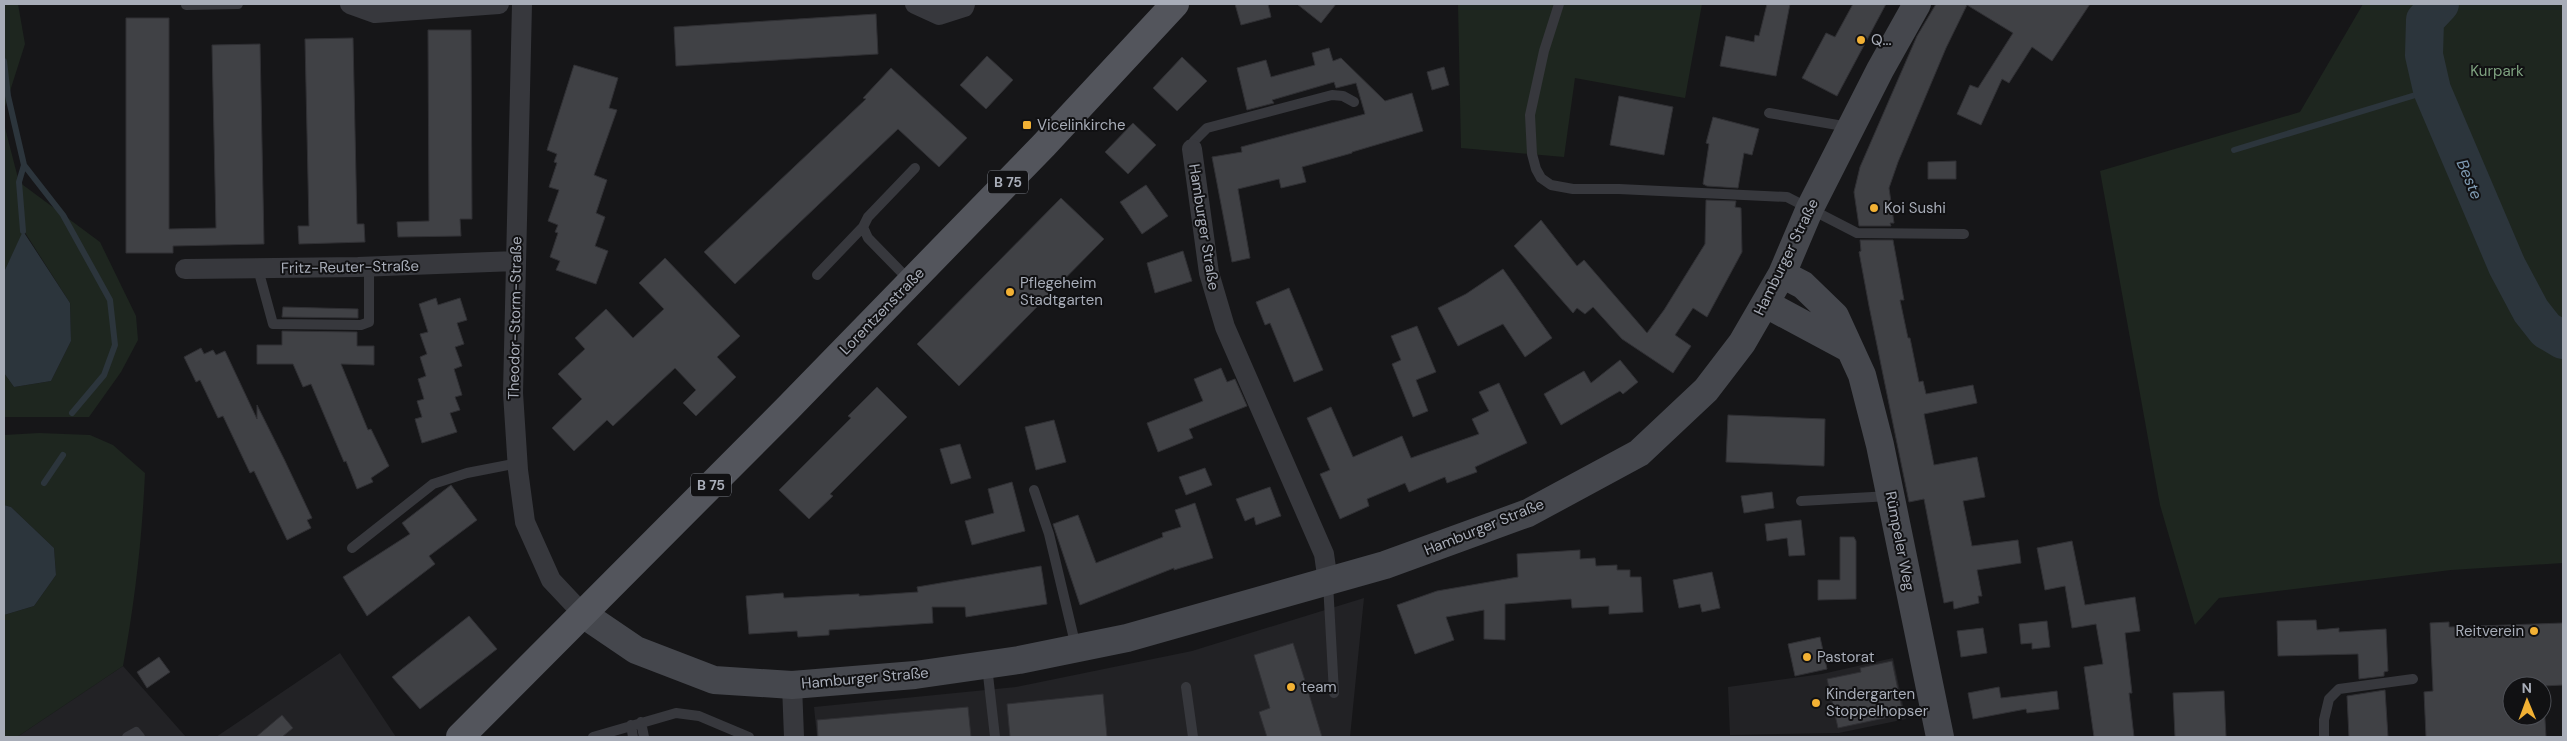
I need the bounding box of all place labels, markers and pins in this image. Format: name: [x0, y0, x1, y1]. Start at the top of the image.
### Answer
place label: Q...: [1871, 30, 1892, 50]
marker: Q...: [1855, 34, 1867, 46]
place label: Vicelinkirche: [1037, 115, 1125, 135]
marker: Vicelinkirche: [1021, 119, 1033, 131]
place label: Koi Sushi: [1884, 198, 1946, 218]
marker: Koi Sushi: [1868, 202, 1880, 214]
place label: Pflegeheim Stadtgarten: [1020, 273, 1103, 310]
marker: Pflegeheim Stadtgarten: [1004, 286, 1016, 298]
place label: Reitverein: [2455, 621, 2524, 641]
marker: Reitverein: [2528, 625, 2540, 637]
place label: Pastorat: [1817, 647, 1875, 667]
marker: Pastorat: [1801, 651, 1813, 663]
place label: team: [1301, 677, 1337, 697]
marker: team: [1285, 681, 1297, 693]
place label: Kindergarten Stoppelhopser: [1826, 684, 1929, 721]
marker: Kindergarten Stoppelhopser: [1810, 697, 1822, 709]

